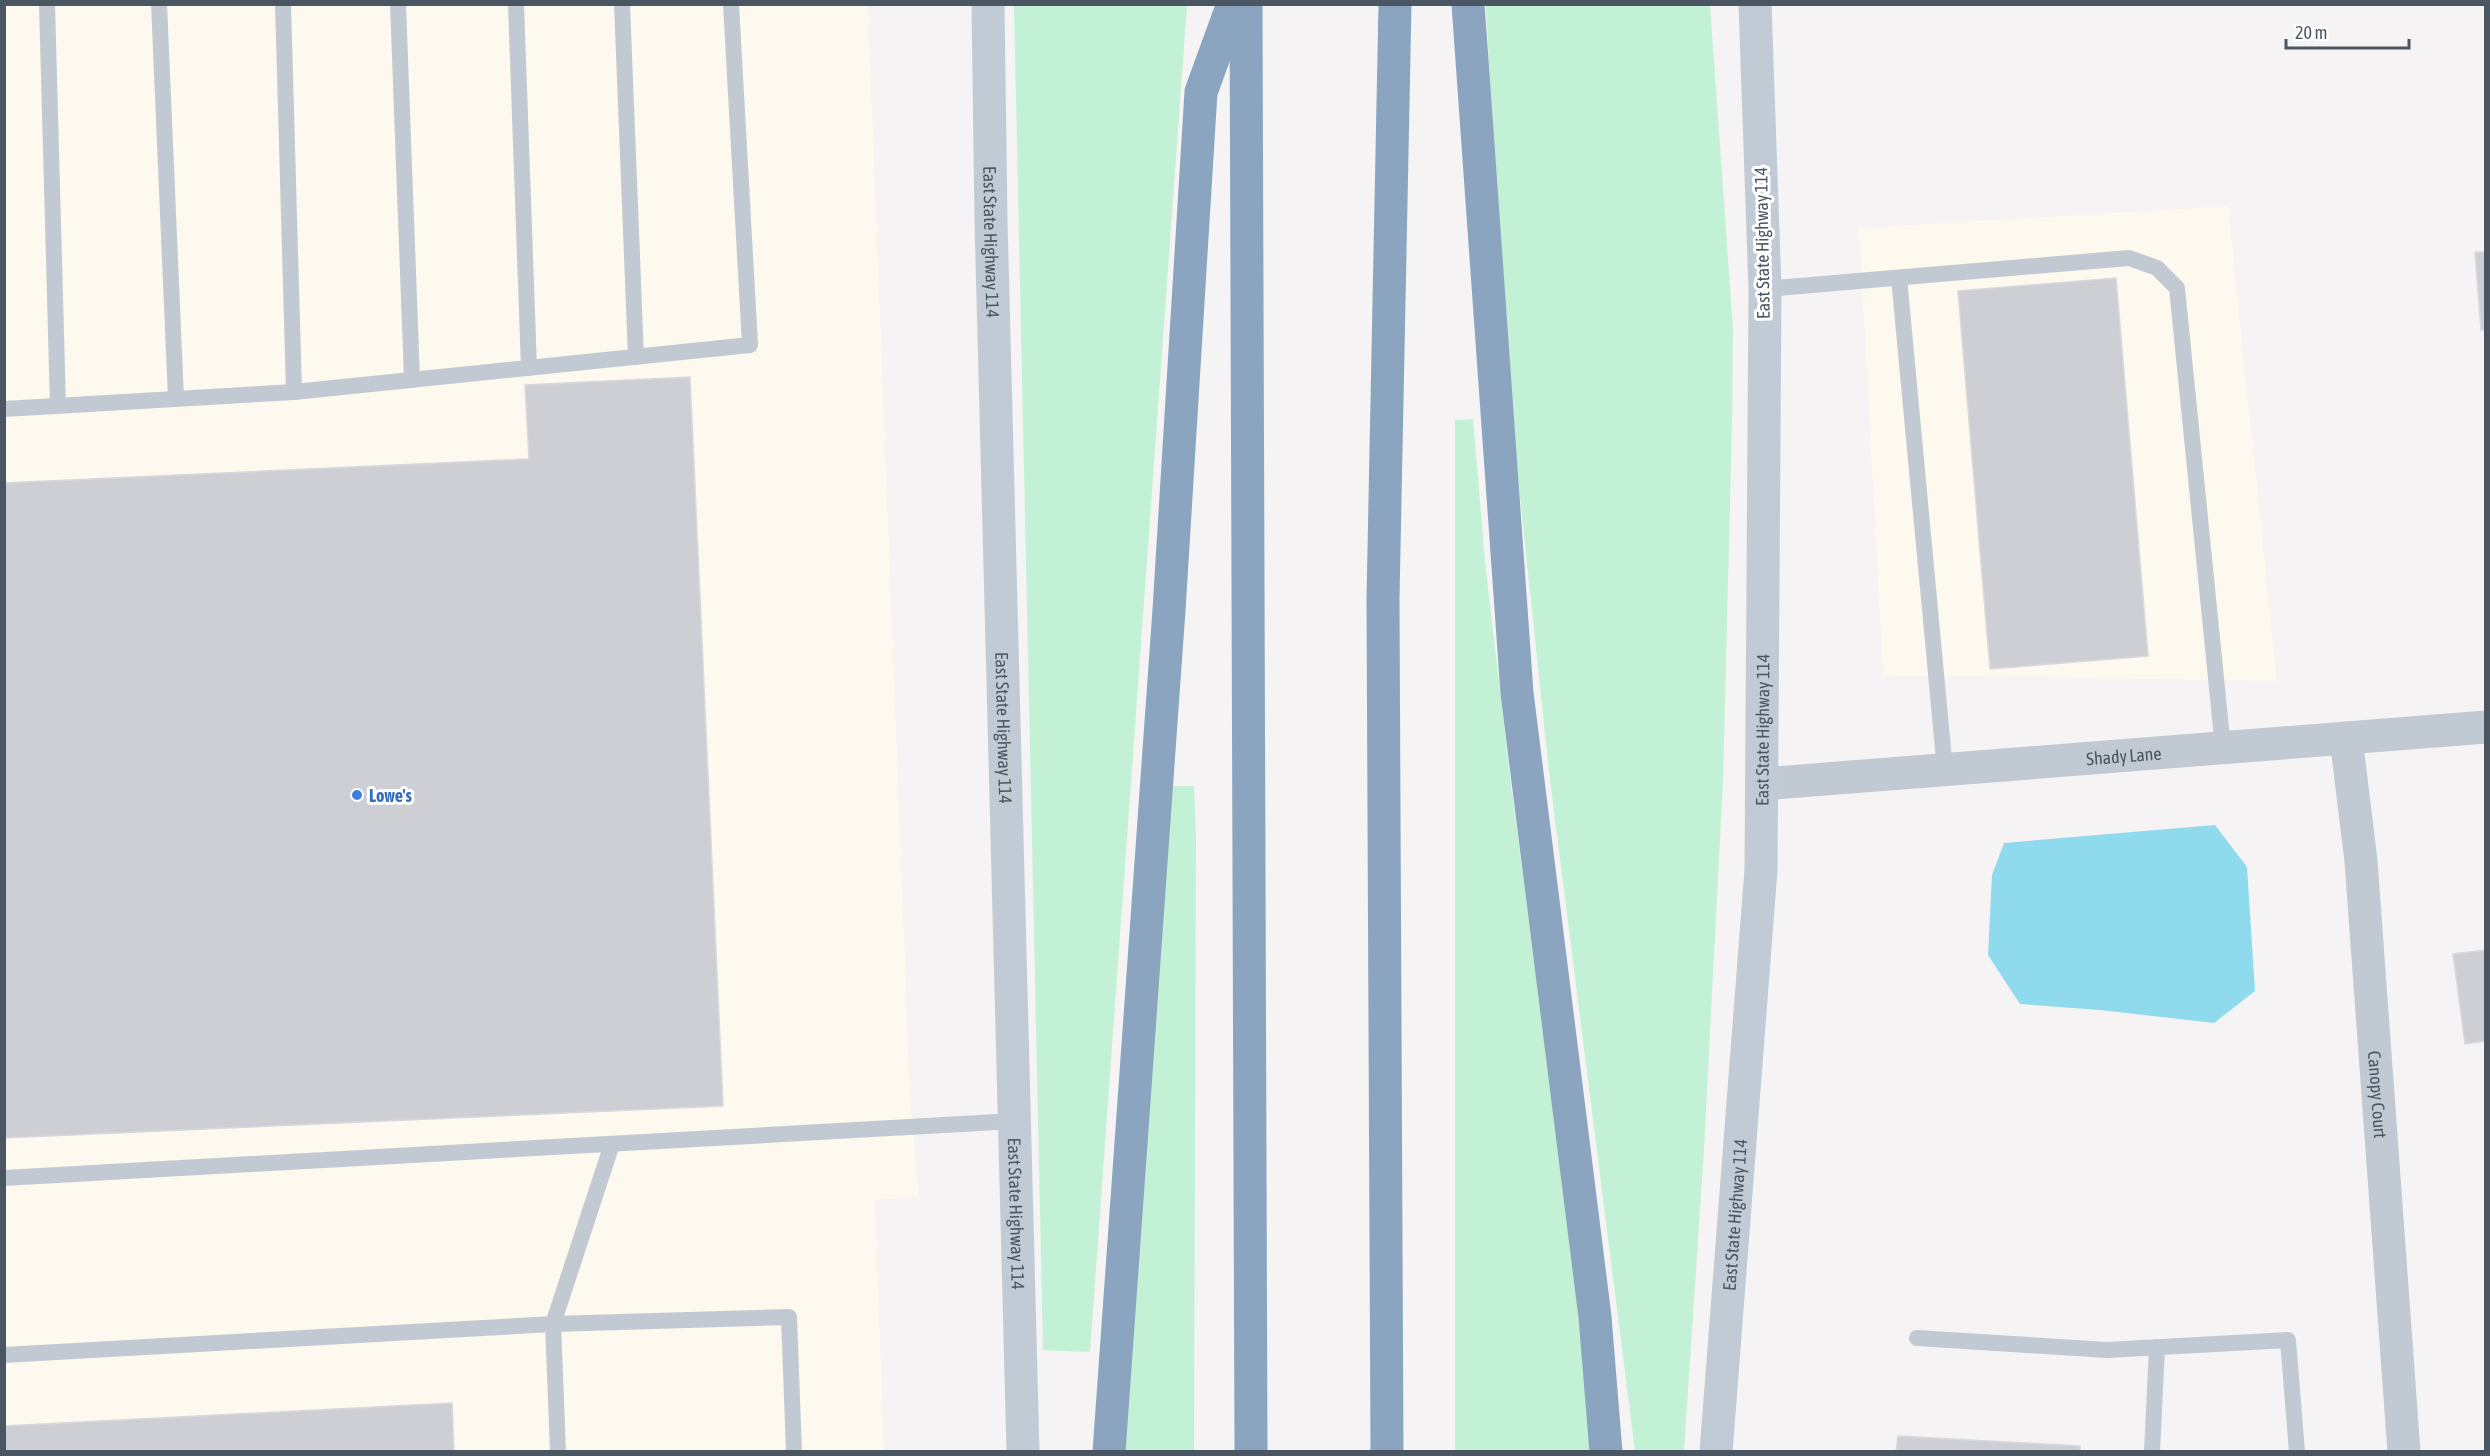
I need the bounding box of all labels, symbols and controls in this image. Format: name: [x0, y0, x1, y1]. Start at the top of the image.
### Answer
scale bar: [2286, 12, 2409, 50]
text: 20 m: [2295, 22, 2327, 43]
street label: East State Highway 114: [980, 166, 1004, 318]
street label: East State Highway 114: [1750, 167, 1774, 319]
street label: East State Highway 114: [992, 651, 1017, 804]
street label: East State Highway 114: [1751, 654, 1773, 806]
street label: Shady Lane: [2085, 742, 2162, 769]
place label: Lowe's: [369, 785, 412, 806]
marker: Lowe's: [350, 788, 364, 802]
street label: Canopy Court: [2364, 1050, 2392, 1139]
street label: East State Highway 114: [1004, 1137, 1029, 1290]
street label: East State Highway 114: [1718, 1138, 1751, 1291]

